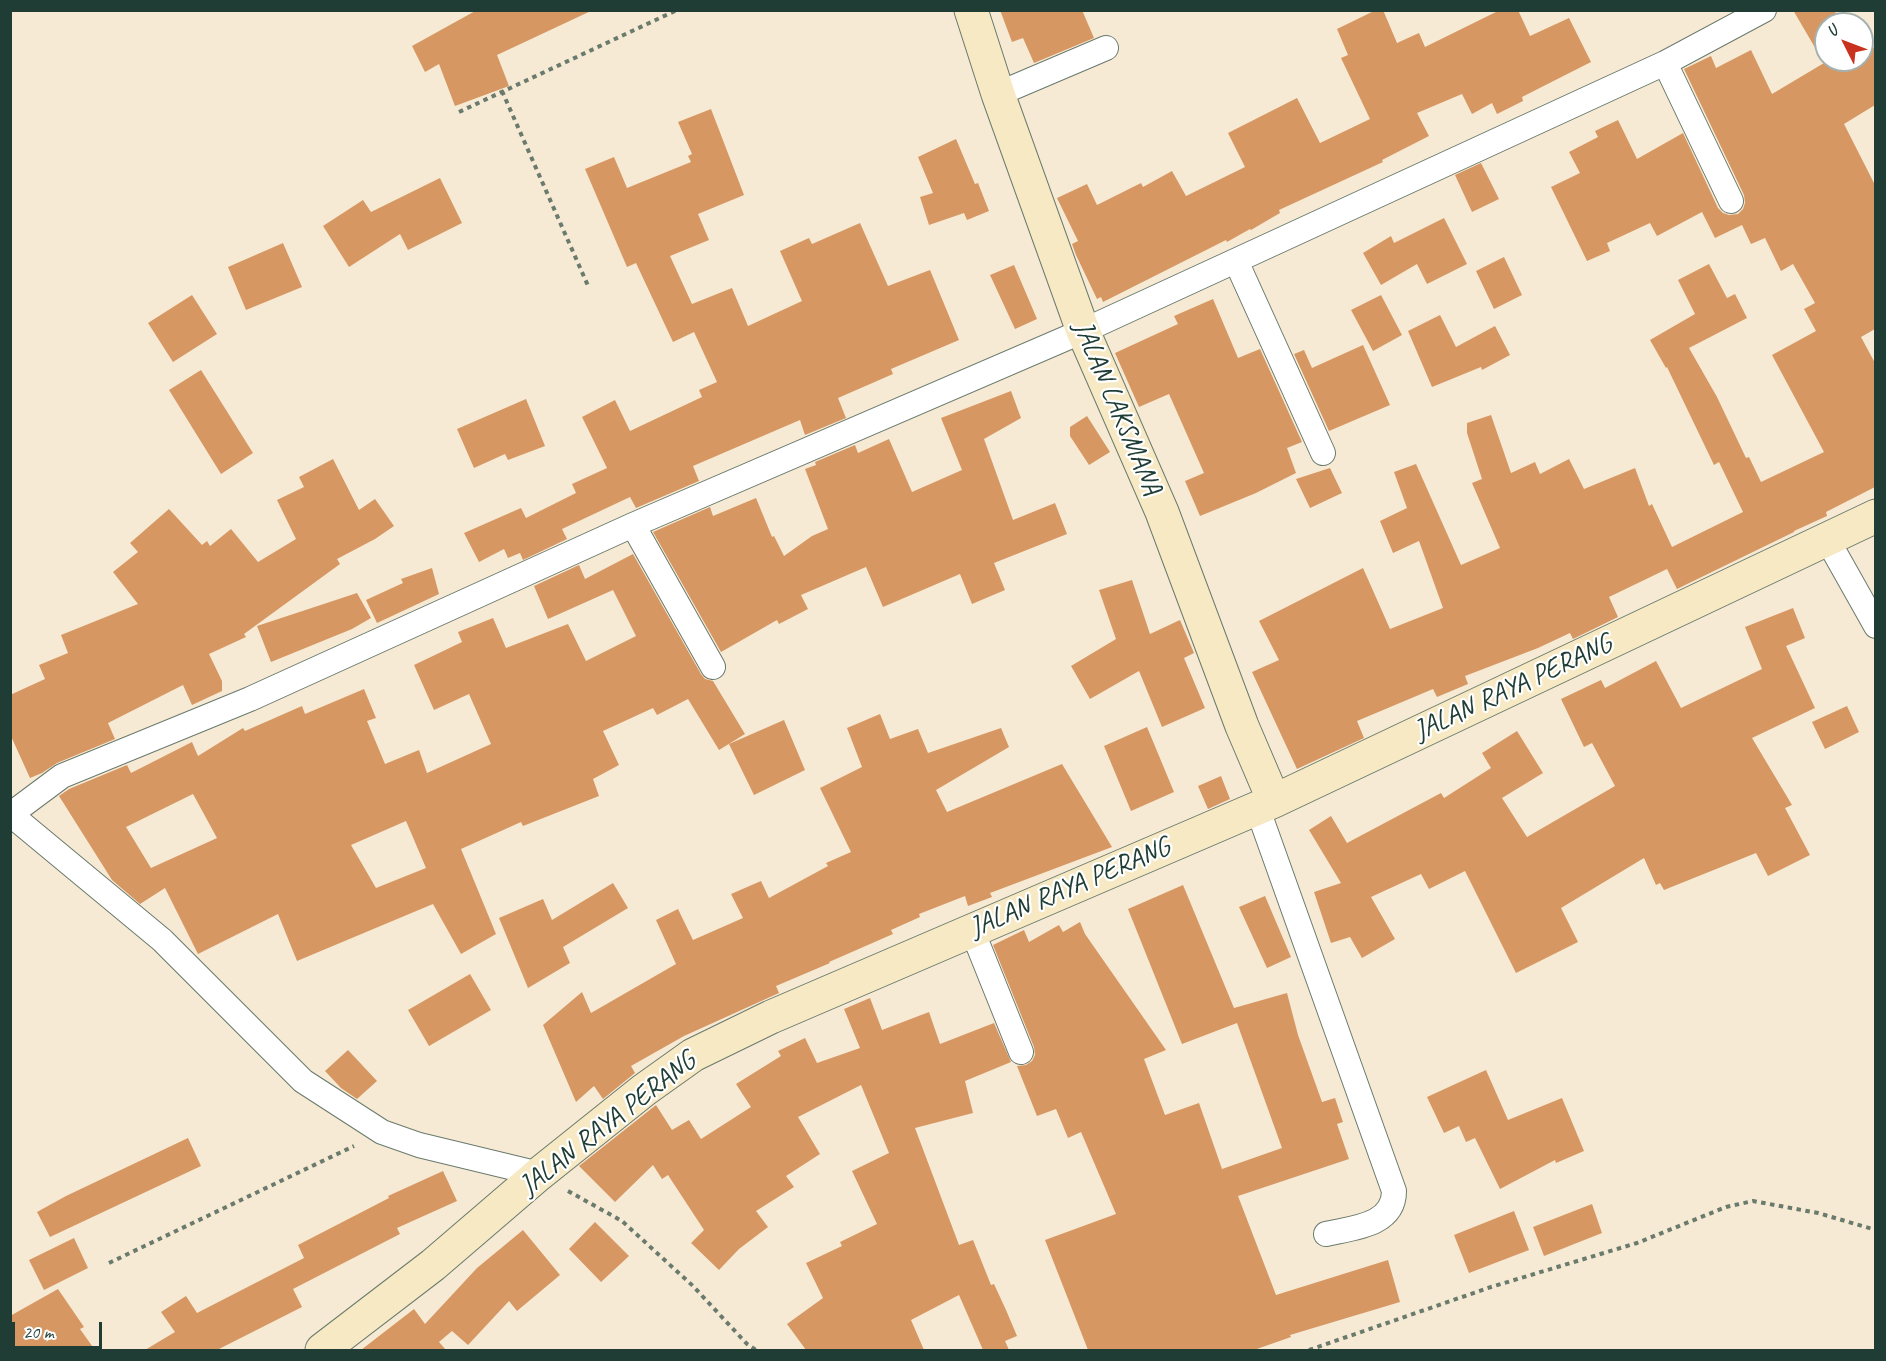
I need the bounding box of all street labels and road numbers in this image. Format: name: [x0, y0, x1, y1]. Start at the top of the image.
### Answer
street label: JALAN LAKSMANA: [1065, 316, 1169, 500]
street label: JALAN RAYA PERANG: [1409, 627, 1617, 749]
street label: JALAN RAYA PERANG: [965, 831, 1175, 945]
street label: JALAN RAYA PERANG: [513, 1045, 703, 1203]

